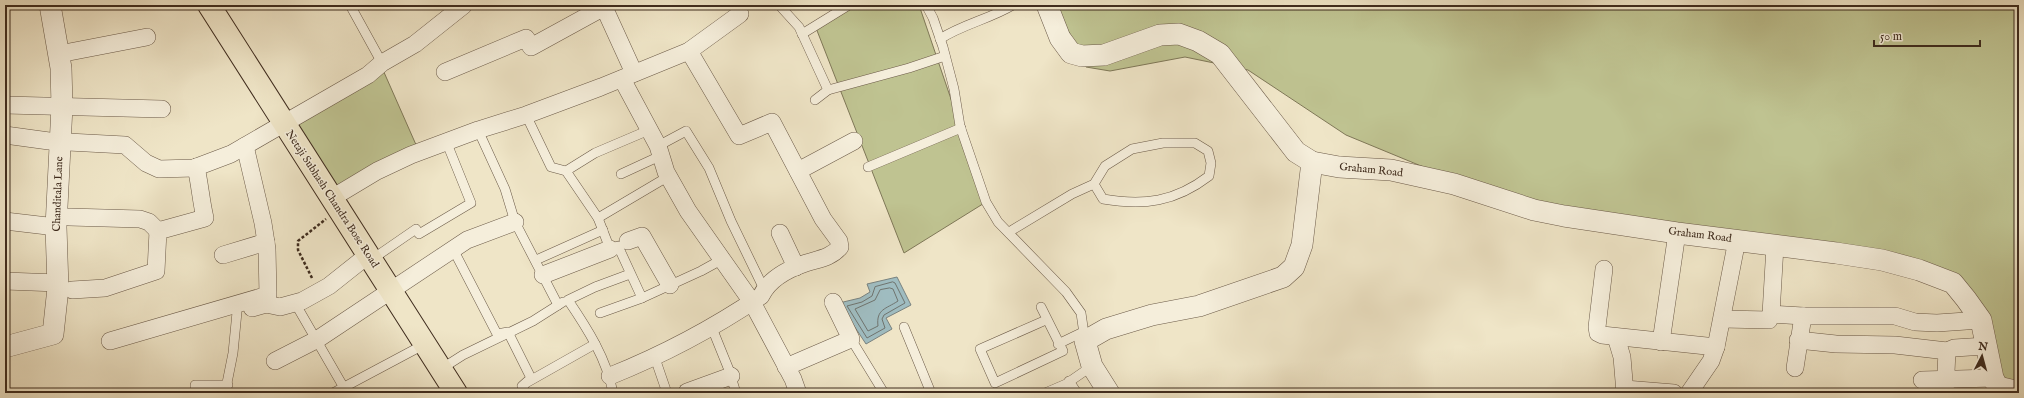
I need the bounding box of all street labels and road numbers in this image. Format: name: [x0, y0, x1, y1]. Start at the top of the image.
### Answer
street label: Netaji Subhash Chandra Bose Road: [282, 127, 382, 271]
street label: Chanditala Lane: [50, 156, 66, 232]
street label: Graham Road: [1338, 160, 1404, 180]
street label: Graham Road: [1667, 224, 1733, 246]

